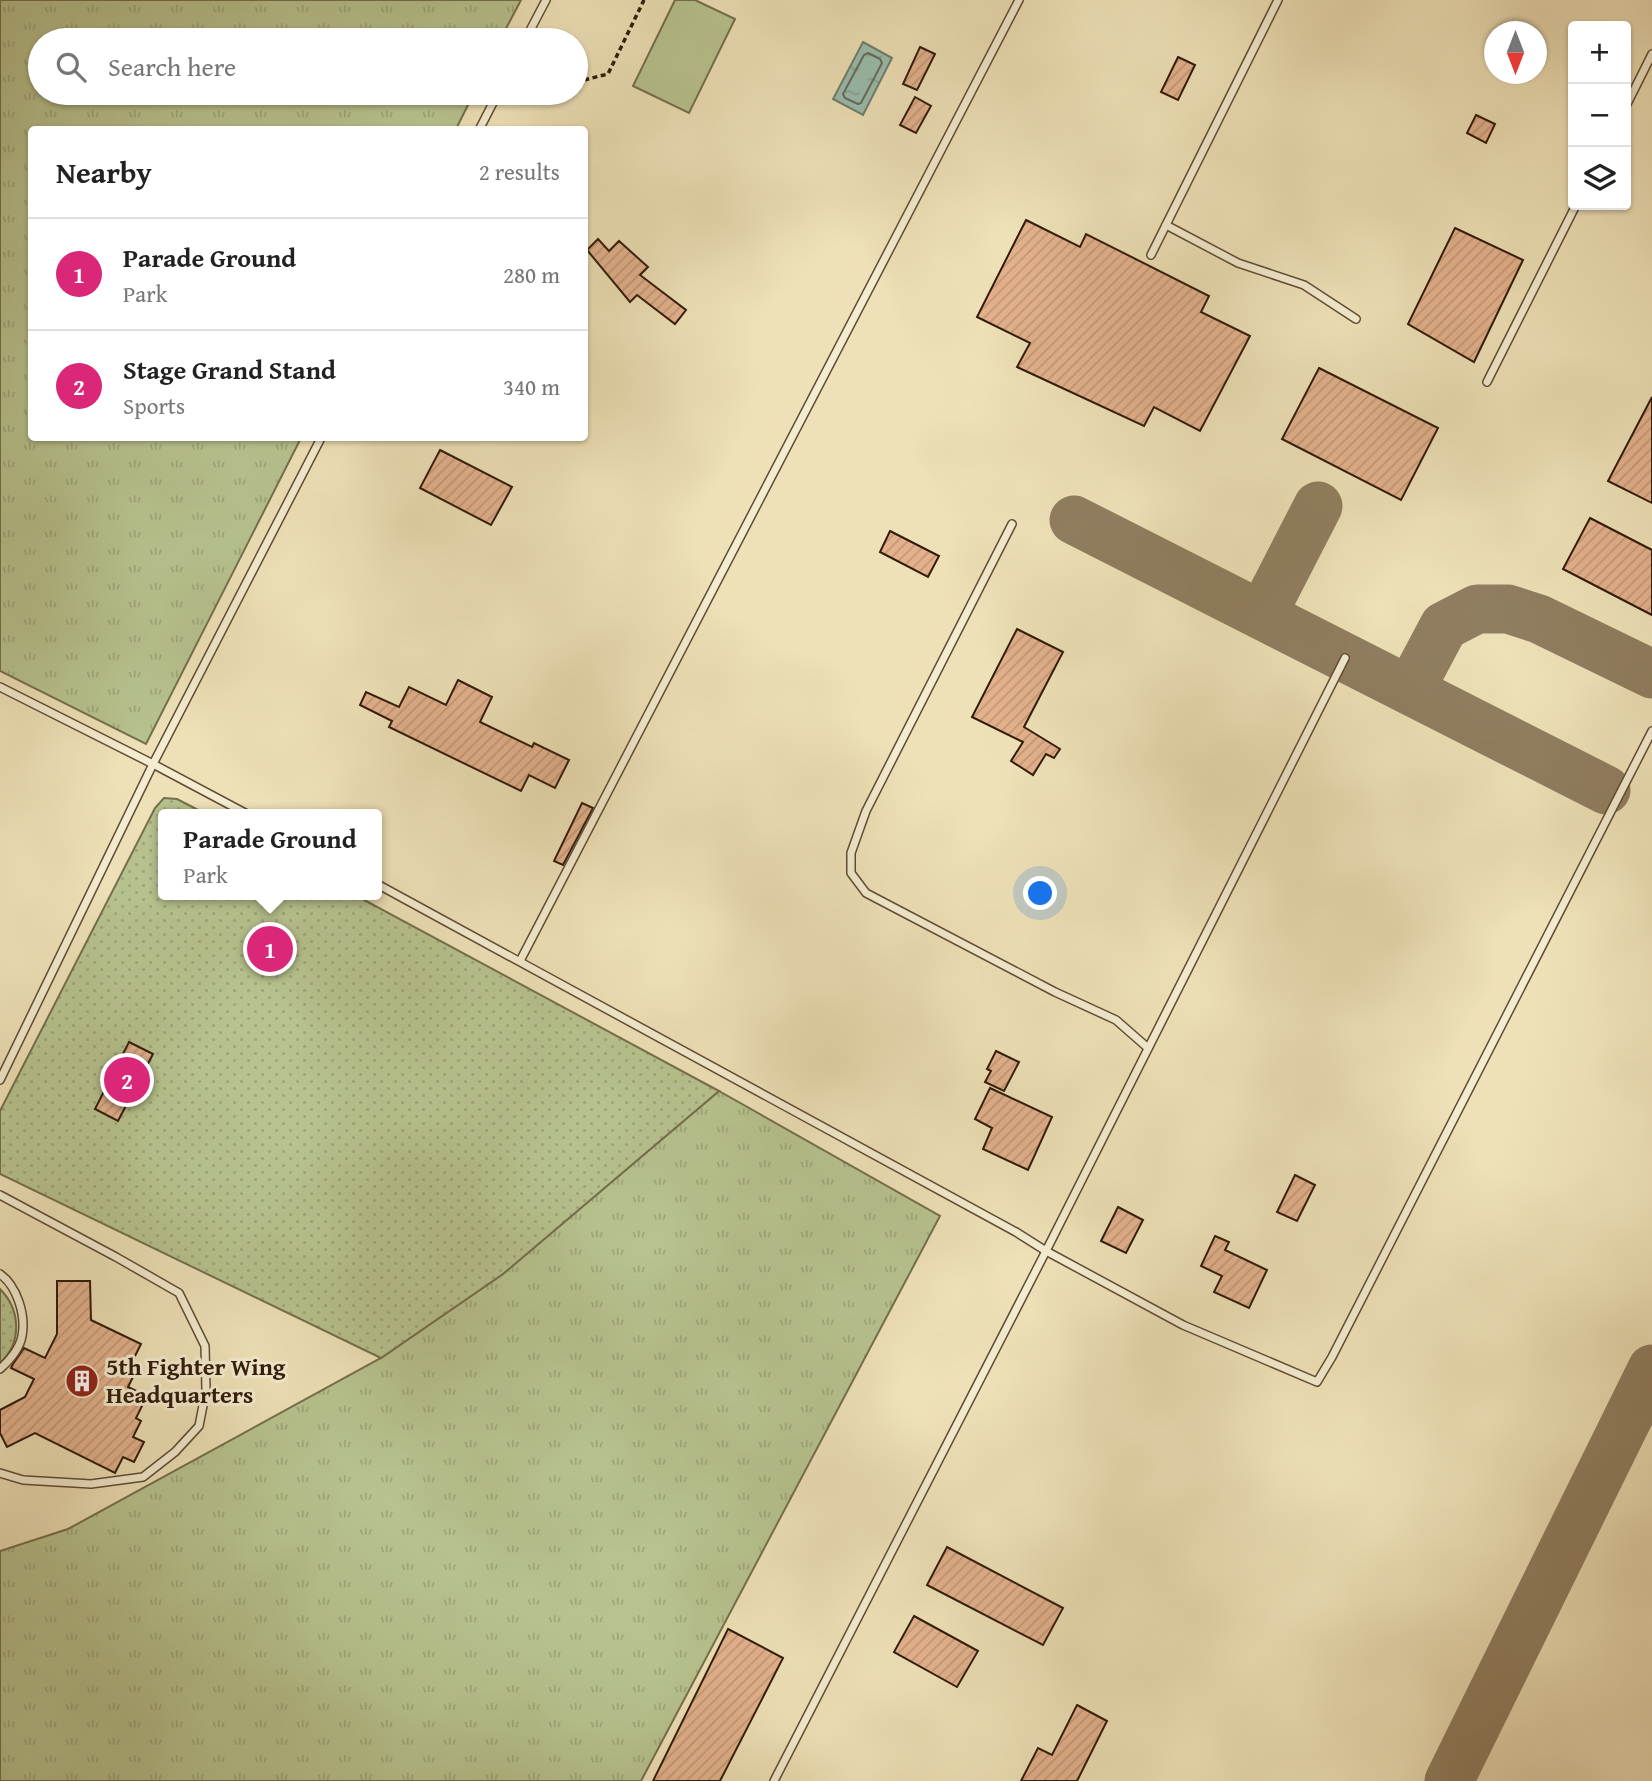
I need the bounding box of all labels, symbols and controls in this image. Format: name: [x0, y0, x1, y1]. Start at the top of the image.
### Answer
north arrow: [1484, 21, 1547, 84]
map controls: [1568, 21, 1631, 210]
button: +: [1568, 21, 1631, 84]
search box: [28, 28, 588, 105]
text: Search here: [108, 47, 236, 86]
icon: search: [52, 48, 90, 86]
button: −: [1568, 84, 1631, 147]
button: layers: [1568, 147, 1631, 210]
text: Nearby: [56, 150, 152, 194]
text: 2 results: [479, 155, 560, 188]
text: Parade Ground: [123, 238, 296, 277]
text: 1: [73, 258, 85, 291]
text: 280 m: [503, 258, 560, 291]
text: Park: [123, 277, 167, 310]
text: Stage Grand Stand: [123, 350, 336, 389]
text: 2: [73, 370, 85, 403]
text: 340 m: [503, 370, 560, 403]
text: Sports: [123, 389, 185, 422]
popup: [158, 809, 382, 900]
text: Parade Ground: [183, 819, 357, 858]
text: Park: [183, 858, 228, 891]
your location: [1023, 876, 1057, 910]
pin: 1: [247, 923, 293, 975]
pin: 2: [104, 1054, 150, 1106]
place label: 5th Fighter Wing Headquarters: [106, 1349, 286, 1412]
building icon: 5th Fighter Wing Headquarters: [63, 1362, 101, 1400]

